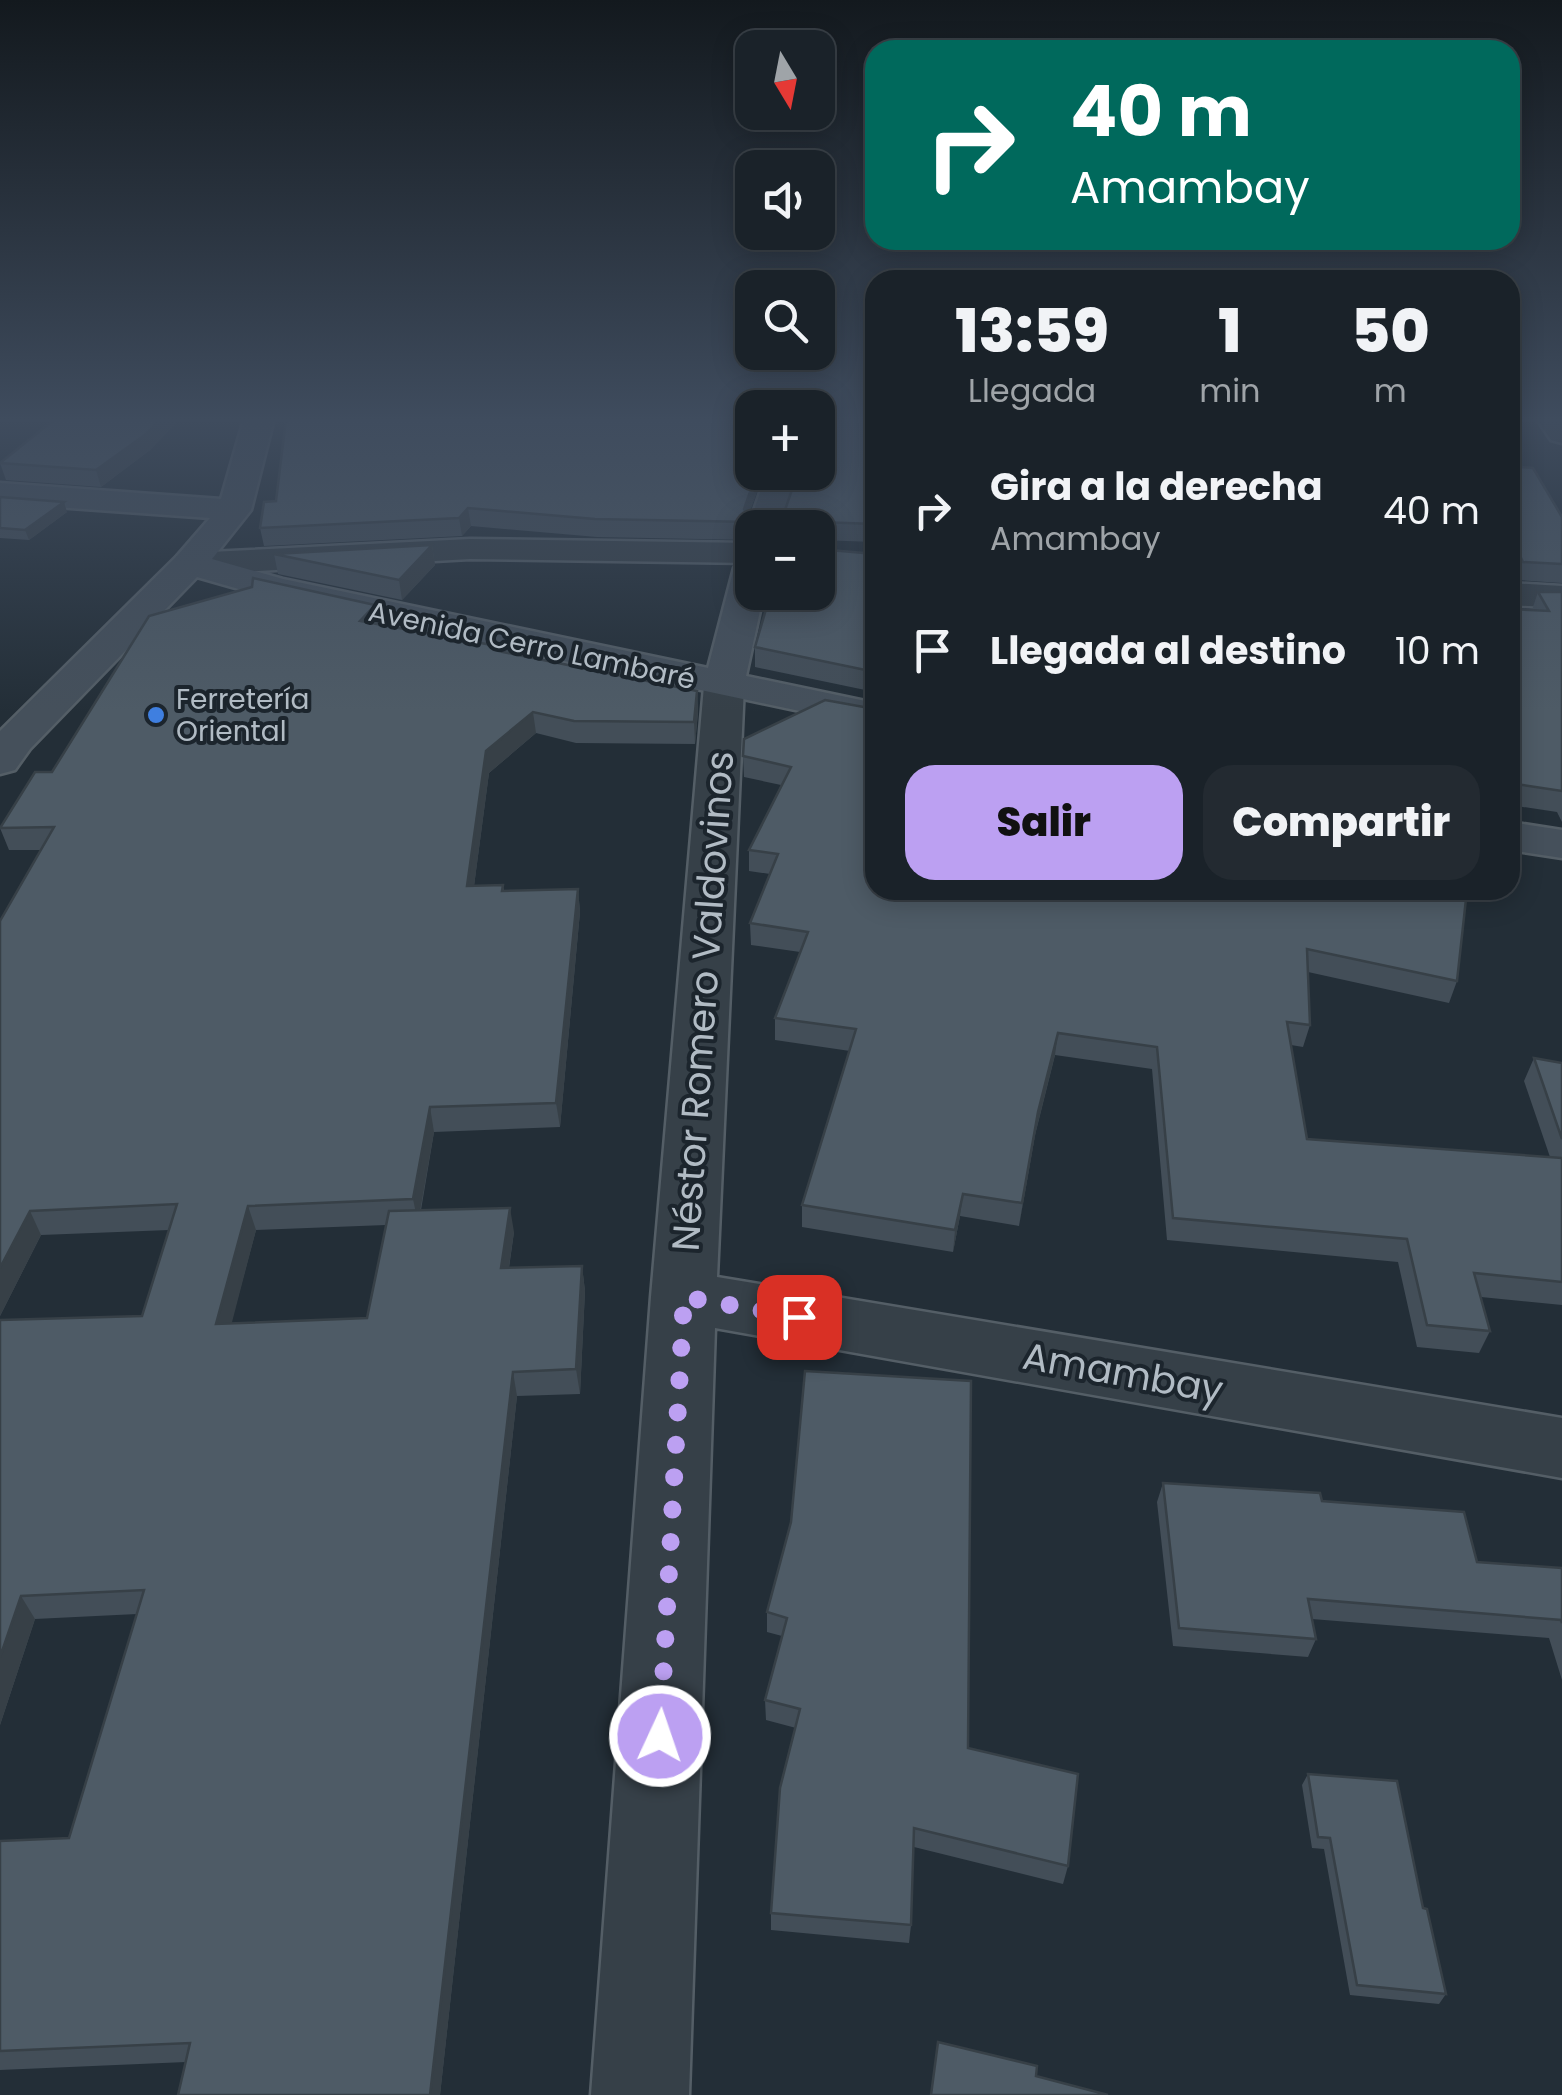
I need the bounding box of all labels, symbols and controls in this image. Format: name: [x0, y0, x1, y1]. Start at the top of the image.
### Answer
north arrow: [735, 30, 835, 130]
map controls: [735, 30, 835, 610]
text: 40 m: [1070, 62, 1252, 161]
icon: right: [905, 80, 1035, 210]
button: sound: [735, 150, 835, 250]
text: Amambay: [1070, 156, 1310, 219]
button: search: [735, 270, 835, 370]
text: 13:59: [955, 289, 1109, 373]
text: 1: [1218, 289, 1242, 373]
text: 50: [1351, 289, 1430, 373]
text: Llegada: [968, 368, 1096, 413]
text: min: [1199, 368, 1261, 413]
text: m: [1374, 368, 1407, 413]
button: +: [735, 390, 835, 490]
text: Gira a la derecha: [990, 460, 1323, 513]
icon: right: [905, 483, 960, 538]
text: 40 m: [1383, 484, 1480, 537]
button: −: [735, 510, 835, 610]
text: Amambay: [990, 516, 1160, 561]
street label: Avenida Cerro Lambaré: [365, 592, 699, 699]
icon: arrive: [905, 623, 960, 678]
text: Llegada al destino: [990, 624, 1346, 677]
text: 10 m: [1395, 624, 1480, 677]
place label: Ferretería Oriental: [176, 680, 310, 751]
marker: Ferretería Oriental: [145, 704, 167, 726]
street label: Néstor Romero Valdovinos: [659, 749, 746, 1253]
button: Salir: [905, 765, 1183, 880]
button: Compartir: [1203, 765, 1480, 880]
pin: [757, 1275, 842, 1360]
icon: arrive: [772, 1290, 827, 1345]
street label: Amambay: [1019, 1329, 1227, 1416]
position arrow: [608, 1684, 712, 1788]

